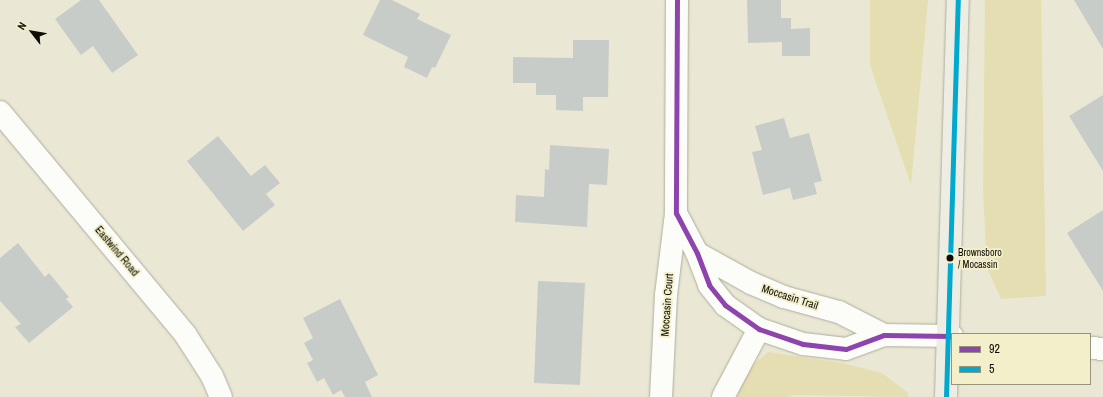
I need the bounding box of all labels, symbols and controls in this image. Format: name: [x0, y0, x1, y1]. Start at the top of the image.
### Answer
north arrow: [12, 12, 52, 52]
text: N: [14, 19, 29, 32]
street label: Eastwind Road: [92, 223, 142, 279]
place label: Brownsboro / Mocassin: [958, 246, 1002, 270]
marker: Brownsboro / Mocassin: [945, 253, 955, 263]
street label: Moccasin Court: [658, 273, 676, 337]
street label: Moccasin Trail: [760, 282, 820, 312]
legend: [951, 333, 1091, 385]
text: 92: [989, 341, 1000, 357]
text: 5: [989, 361, 994, 377]

